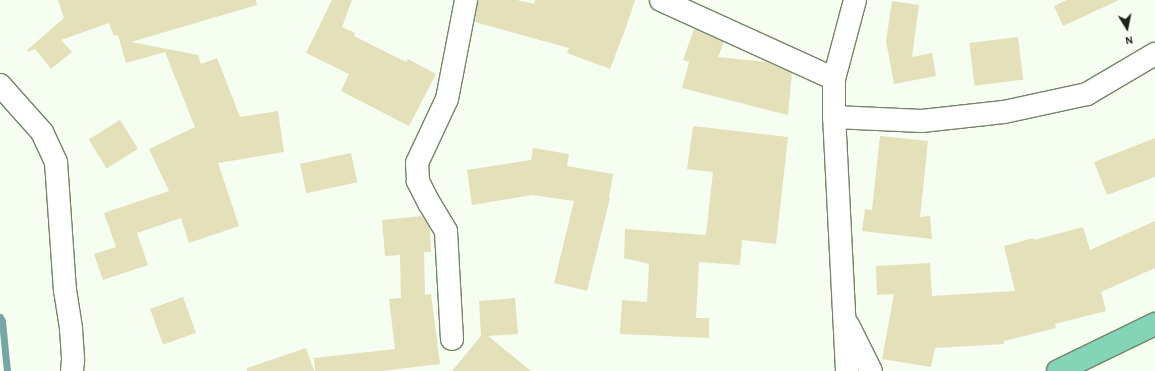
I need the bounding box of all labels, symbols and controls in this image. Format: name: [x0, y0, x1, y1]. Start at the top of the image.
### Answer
north arrow: [1107, 8, 1147, 48]
text: N: [1124, 34, 1134, 46]

